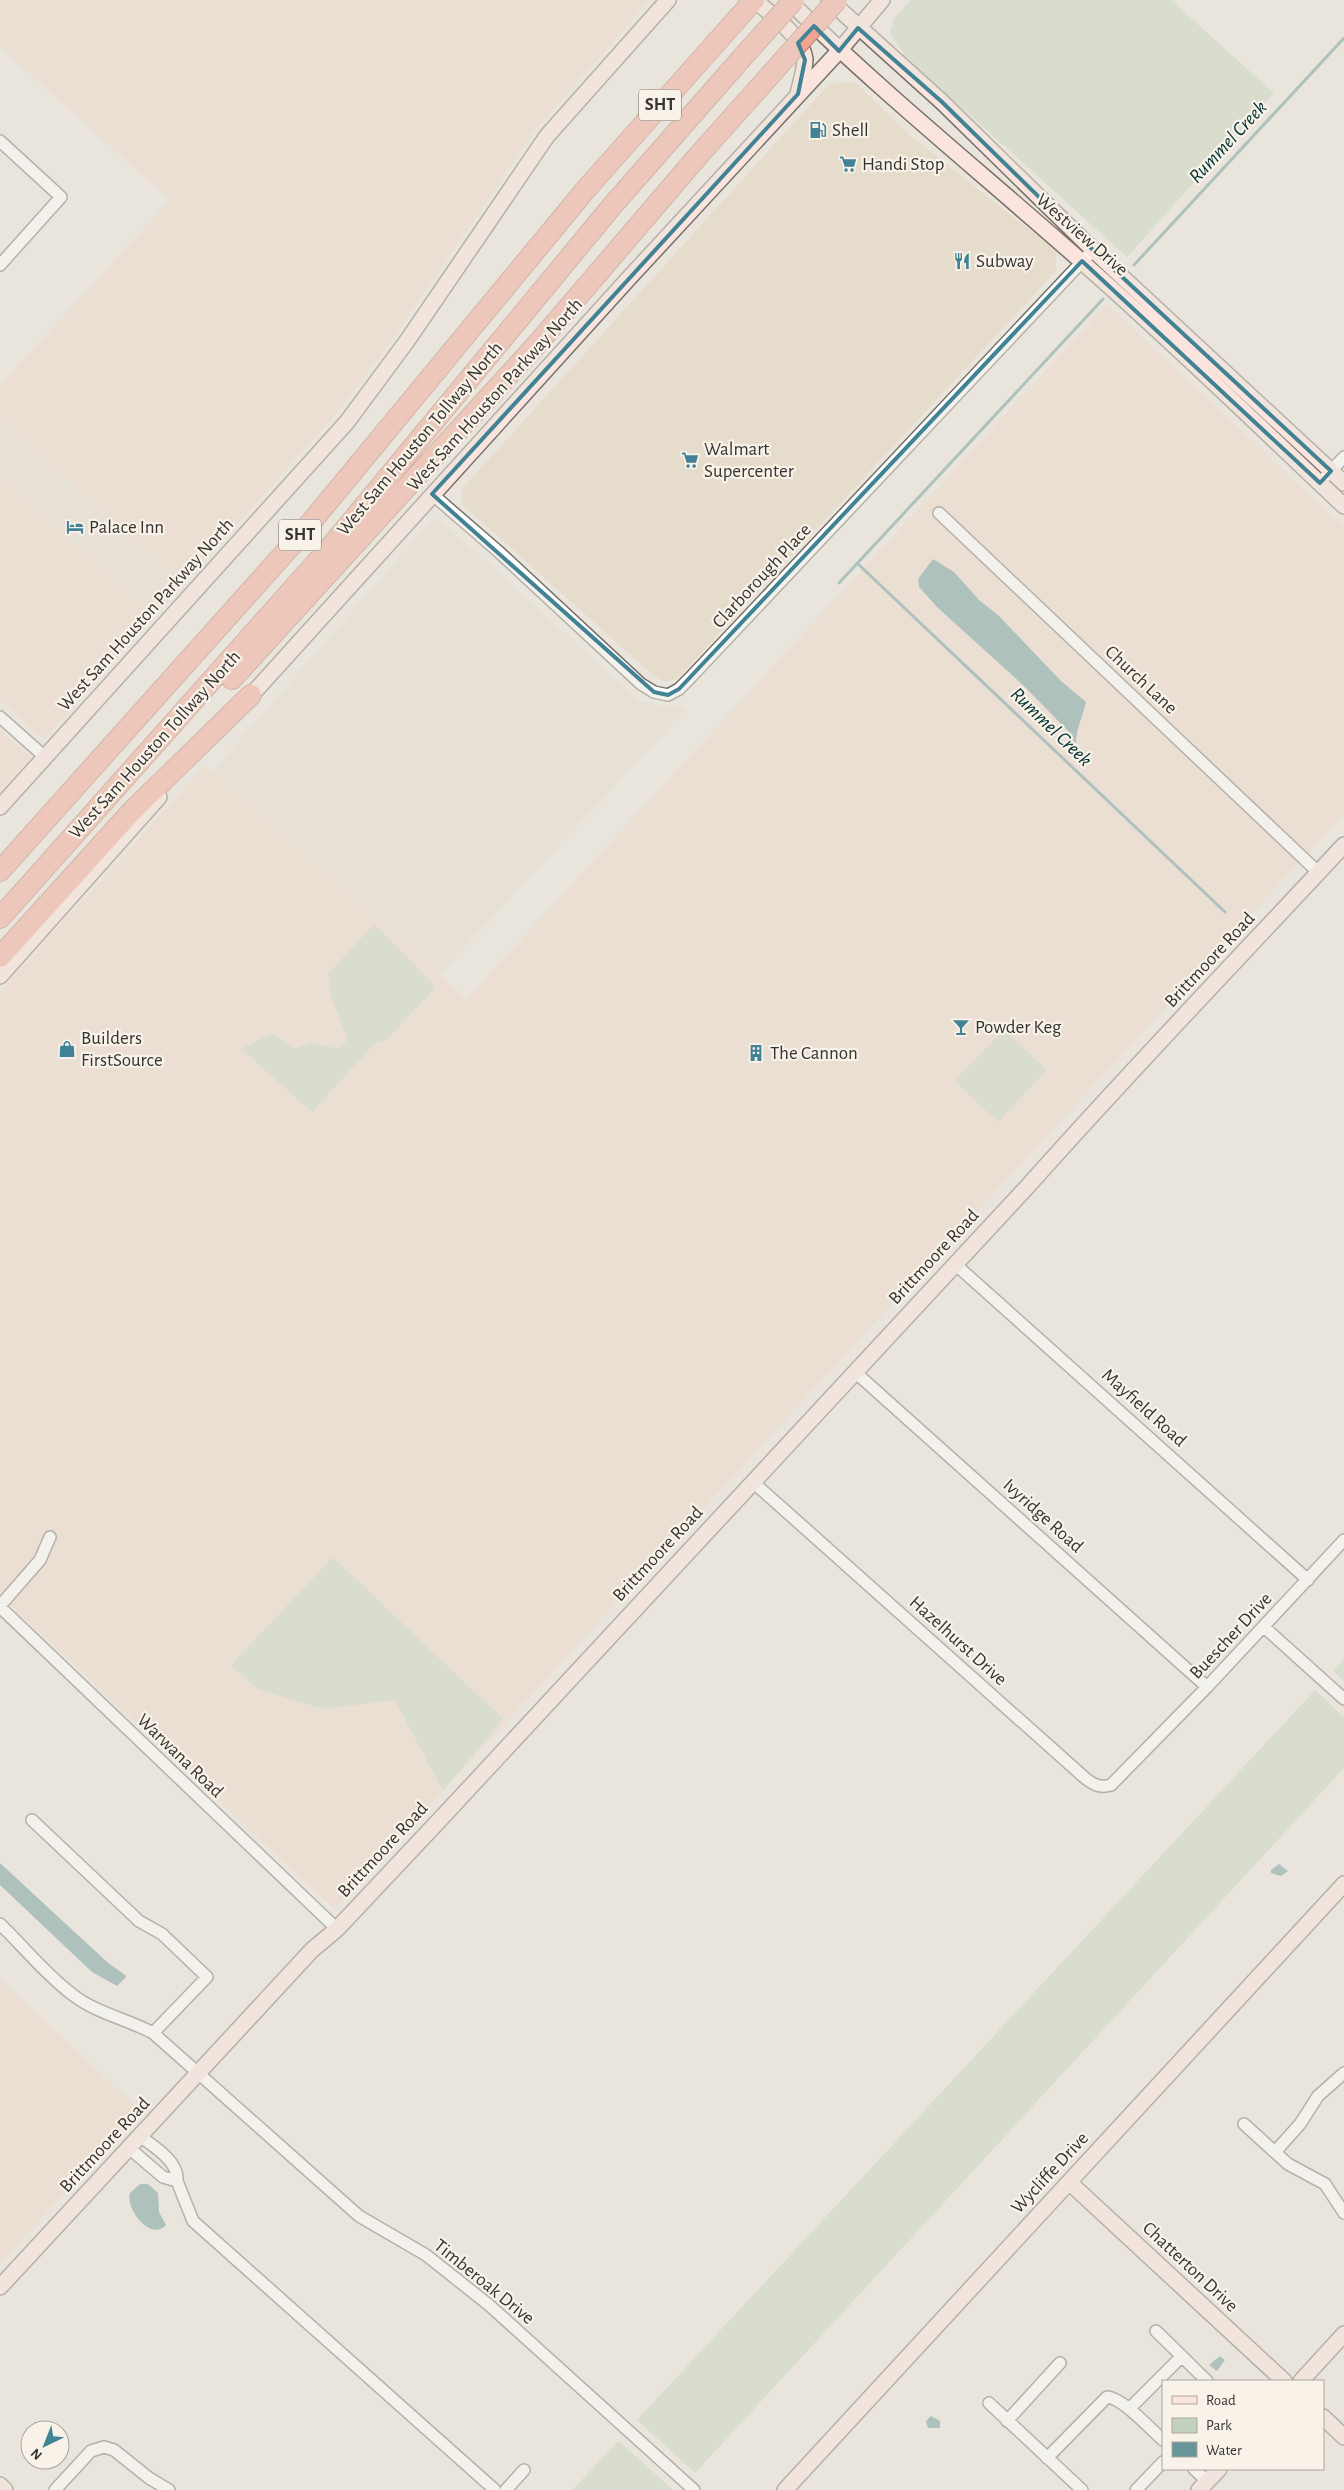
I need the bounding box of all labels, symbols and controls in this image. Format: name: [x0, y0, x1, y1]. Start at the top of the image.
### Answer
road number: SHT: [639, 90, 681, 120]
water label: Rummel Creek: [1185, 97, 1271, 187]
fuel station icon: Shell: [808, 120, 828, 140]
place label: Shell: [832, 121, 869, 140]
supermarket icon: Handi Stop: [838, 154, 858, 174]
place label: Handi Stop: [862, 155, 944, 174]
street label: Westview Drive: [1032, 190, 1132, 280]
restaurant icon: Subway: [952, 251, 972, 271]
place label: Subway: [976, 252, 1033, 271]
street label: West Sam Houston Parkway North: [404, 295, 586, 495]
street label: West Sam Houston Tollway North: [334, 339, 506, 539]
place label: Walmart Supercenter: [704, 440, 794, 481]
supermarket icon: Walmart Supercenter: [680, 450, 700, 470]
street label: West Sam Houston Parkway North: [55, 515, 237, 715]
hotel icon: Palace Inn: [65, 517, 85, 537]
place label: Palace Inn: [89, 518, 164, 537]
road number: SHT: [279, 520, 321, 550]
street label: Clarborough Place: [709, 520, 815, 632]
street label: Church Lane: [1101, 642, 1181, 718]
street label: West Sam Houston Tollway North: [66, 647, 244, 843]
water label: Rummel Creek: [1007, 684, 1095, 770]
street label: Brittmoore Road: [1161, 909, 1259, 1011]
bar icon: Powder Keg: [951, 1017, 971, 1037]
place label: Powder Keg: [975, 1018, 1062, 1037]
place label: Builders FirstSource: [81, 1029, 163, 1070]
shop icon: Builders FirstSource: [57, 1039, 77, 1059]
building icon: The Cannon: [746, 1043, 766, 1063]
place label: The Cannon: [770, 1044, 858, 1063]
street label: Brittmoore Road: [885, 1206, 983, 1308]
street label: Mayfield Road: [1098, 1365, 1190, 1451]
street label: Ivyridge Road: [999, 1475, 1087, 1557]
street label: Brittmoore Road: [609, 1503, 707, 1605]
street label: Buescher Drive: [1186, 1589, 1276, 1683]
street label: Hazelhurst Drive: [906, 1593, 1010, 1689]
street label: Warwana Road: [133, 1710, 227, 1802]
street label: Brittmoore Road: [334, 1799, 432, 1901]
street label: Brittmoore Road: [56, 2094, 154, 2196]
street label: Wycliffe Drive: [1008, 2129, 1092, 2217]
street label: Chatterton Drive: [1139, 2218, 1241, 2316]
street label: Timberoak Drive: [430, 2236, 538, 2328]
legend: [1162, 2380, 1324, 2470]
text: Road: [1206, 2393, 1236, 2408]
text: Park: [1206, 2418, 1232, 2433]
north arrow: [20, 2420, 70, 2470]
text: Water: [1206, 2443, 1242, 2458]
text: N: [28, 2445, 45, 2462]

